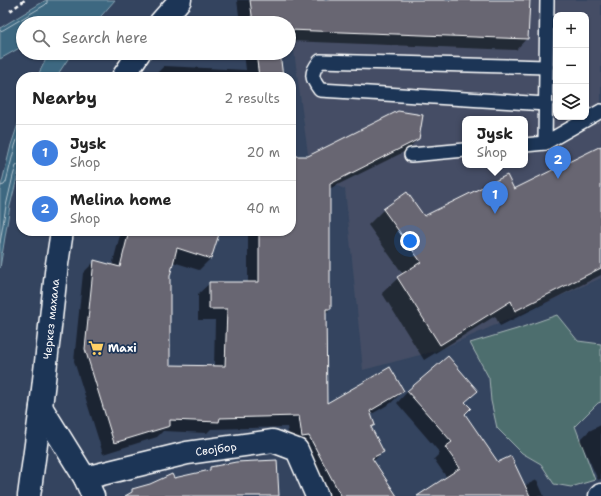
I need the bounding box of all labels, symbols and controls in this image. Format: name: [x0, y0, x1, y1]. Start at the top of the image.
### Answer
map controls: [553, 12, 589, 120]
button: +: [553, 12, 589, 48]
search box: [16, 16, 296, 60]
icon: search: [30, 27, 52, 49]
text: Search here: [62, 28, 148, 48]
button: −: [553, 48, 589, 84]
button: layers: [553, 84, 589, 120]
text: Nearby: [32, 87, 97, 109]
text: 2 results: [224, 90, 280, 107]
popup: [462, 116, 528, 168]
text: Jysk: [477, 124, 513, 144]
text: Jysk: [70, 134, 106, 154]
text: 1: [42, 144, 48, 161]
text: 20 m: [247, 144, 280, 161]
text: Shop: [477, 144, 507, 161]
pin: 2: [545, 146, 571, 179]
text: Shop: [70, 154, 100, 171]
pin: 1: [482, 181, 508, 214]
text: Melina home: [70, 190, 172, 210]
text: 2: [40, 200, 50, 217]
text: 40 m: [246, 200, 280, 217]
text: Shop: [70, 210, 100, 227]
your location: [400, 231, 420, 251]
street label: Черкез махала: [40, 278, 63, 360]
supermarket icon: Maxi: [87, 339, 105, 357]
place label: Maxi: [108, 341, 137, 356]
street label: Својбор: [194, 439, 238, 460]

